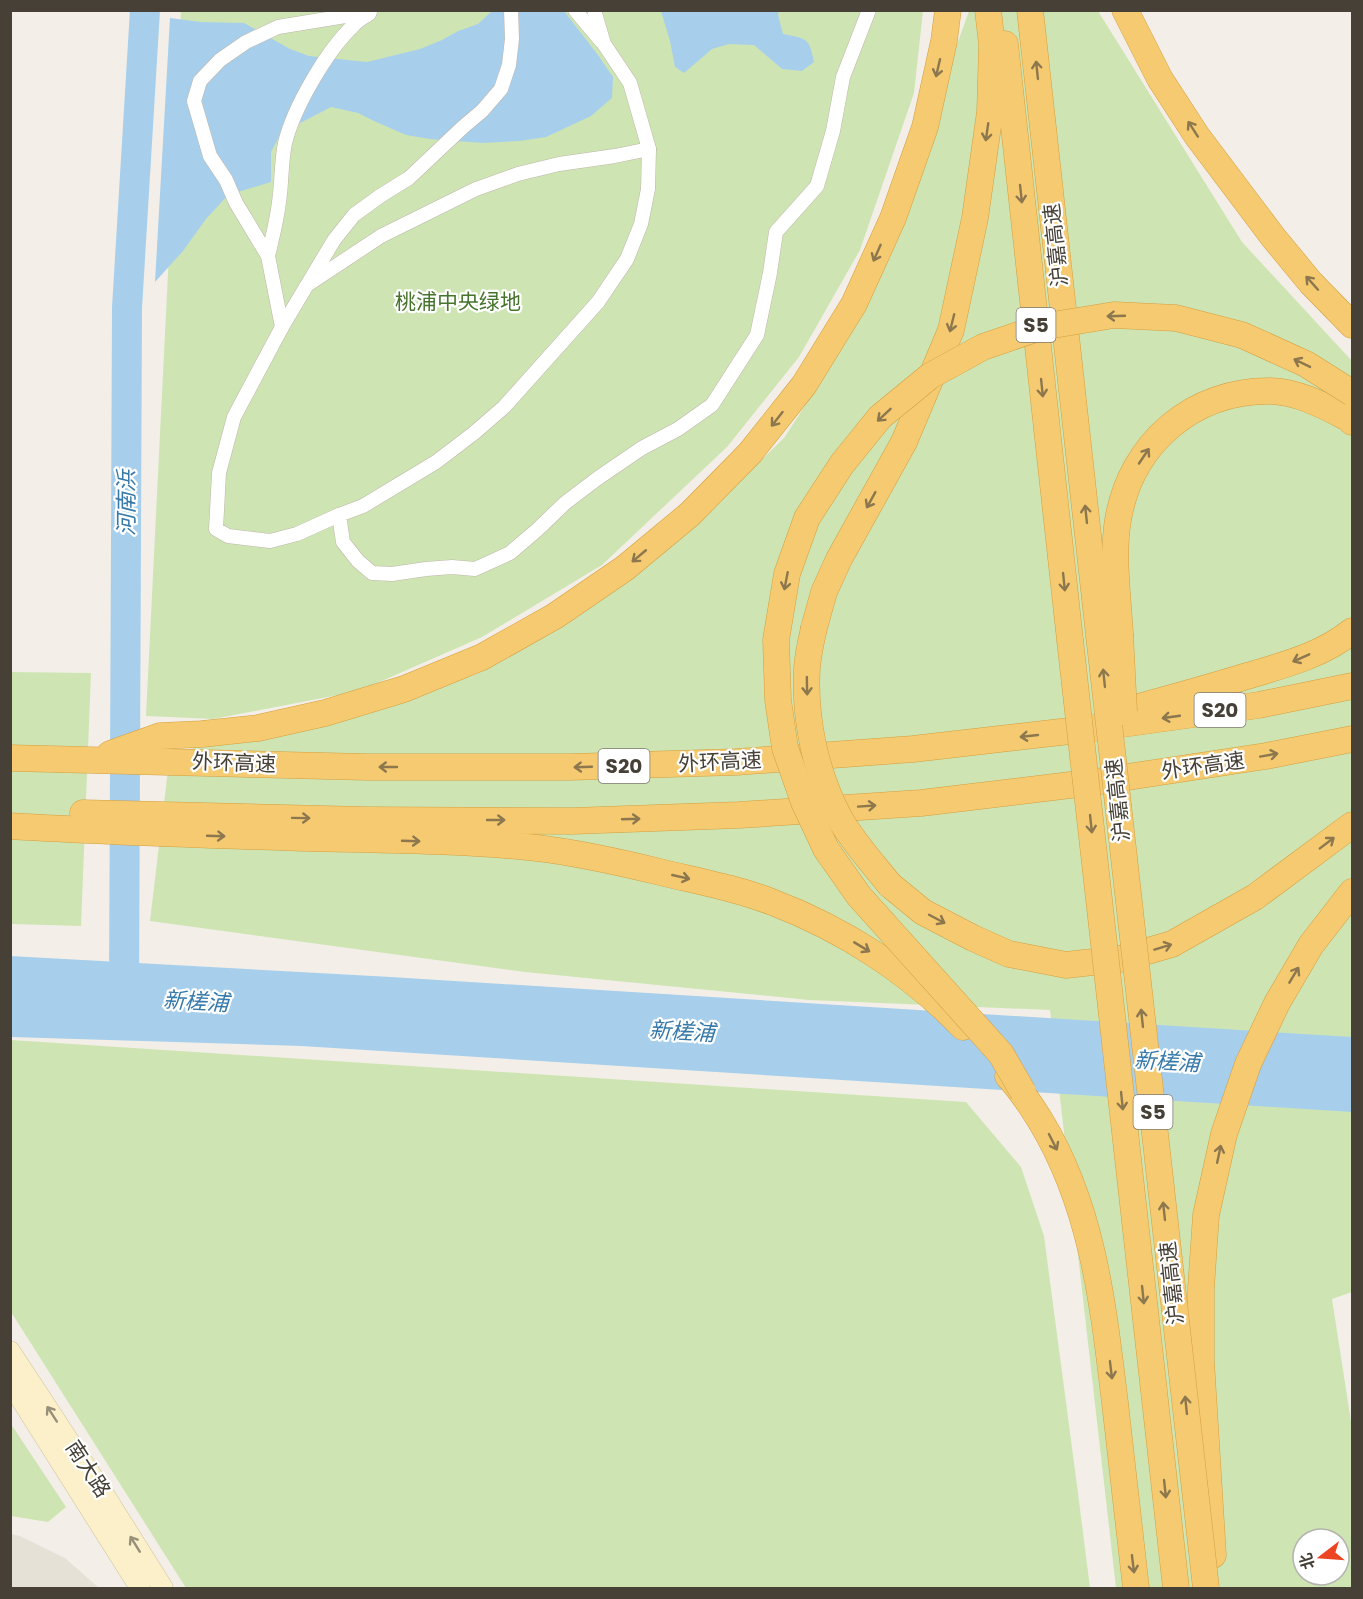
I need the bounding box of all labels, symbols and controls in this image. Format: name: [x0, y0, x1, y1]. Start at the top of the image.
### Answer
one-way arrow: [932, 58, 944, 77]
one-way arrow: [1031, 61, 1042, 80]
one-way arrow: [982, 121, 993, 141]
one-way arrow: [1186, 121, 1198, 138]
one-way arrow: [1016, 183, 1027, 203]
street label: 沪嘉高速: [1037, 202, 1074, 288]
one-way arrow: [871, 243, 883, 261]
one-way arrow: [1305, 276, 1319, 291]
park label: 桃浦中央绿地: [395, 287, 521, 316]
road number: S5: [1016, 308, 1056, 342]
one-way arrow: [1106, 310, 1126, 322]
one-way arrow: [945, 313, 957, 332]
one-way arrow: [1294, 356, 1312, 368]
one-way arrow: [1037, 377, 1048, 397]
one-way arrow: [876, 408, 891, 422]
one-way arrow: [770, 411, 783, 427]
one-way arrow: [1138, 447, 1151, 464]
water label: 河南浜: [111, 468, 142, 536]
one-way arrow: [865, 491, 877, 508]
one-way arrow: [1080, 505, 1091, 525]
one-way arrow: [631, 550, 647, 563]
one-way arrow: [780, 571, 791, 590]
one-way arrow: [1059, 571, 1070, 591]
one-way arrow: [1293, 653, 1311, 664]
one-way arrow: [1098, 668, 1109, 688]
one-way arrow: [801, 675, 813, 695]
road number: S20: [1194, 693, 1246, 727]
one-way arrow: [1161, 712, 1181, 723]
one-way arrow: [1019, 730, 1039, 741]
street label: 外环高速: [677, 745, 763, 778]
street label: 外环高速: [1159, 745, 1247, 786]
street label: 外环高速: [192, 747, 276, 778]
road number: S20: [598, 749, 650, 783]
one-way arrow: [1258, 750, 1278, 761]
street label: 沪嘉高速: [1099, 757, 1136, 843]
one-way arrow: [379, 761, 399, 773]
one-way arrow: [574, 761, 594, 773]
one-way arrow: [857, 801, 877, 812]
one-way arrow: [290, 813, 310, 824]
one-way arrow: [620, 813, 640, 824]
one-way arrow: [1085, 813, 1096, 833]
one-way arrow: [485, 815, 505, 826]
one-way arrow: [206, 830, 226, 841]
one-way arrow: [401, 835, 421, 847]
one-way arrow: [1319, 837, 1335, 850]
one-way arrow: [672, 871, 691, 883]
one-way arrow: [928, 914, 946, 925]
one-way arrow: [853, 941, 870, 953]
one-way arrow: [1153, 941, 1172, 952]
one-way arrow: [1288, 967, 1300, 984]
water label: 新槎浦: [162, 984, 233, 1019]
one-way arrow: [1136, 1008, 1147, 1028]
water label: 新槎浦: [648, 1014, 719, 1049]
water label: 新槎浦: [1133, 1044, 1204, 1079]
one-way arrow: [1116, 1091, 1127, 1110]
road number: S5: [1134, 1095, 1172, 1129]
one-way arrow: [1047, 1132, 1059, 1150]
one-way arrow: [1214, 1145, 1226, 1164]
one-way arrow: [1158, 1202, 1169, 1222]
street label: 沪嘉高速: [1153, 1240, 1190, 1326]
one-way arrow: [1138, 1284, 1149, 1304]
one-way arrow: [1106, 1359, 1117, 1379]
one-way arrow: [1180, 1396, 1191, 1416]
one-way arrow: [46, 1407, 58, 1423]
street label: 南大路: [59, 1434, 118, 1503]
one-way arrow: [1160, 1478, 1171, 1498]
north arrow: [1291, 1527, 1351, 1587]
one-way arrow: [128, 1535, 141, 1552]
text: 北: [1294, 1550, 1320, 1572]
one-way arrow: [1128, 1553, 1139, 1573]

